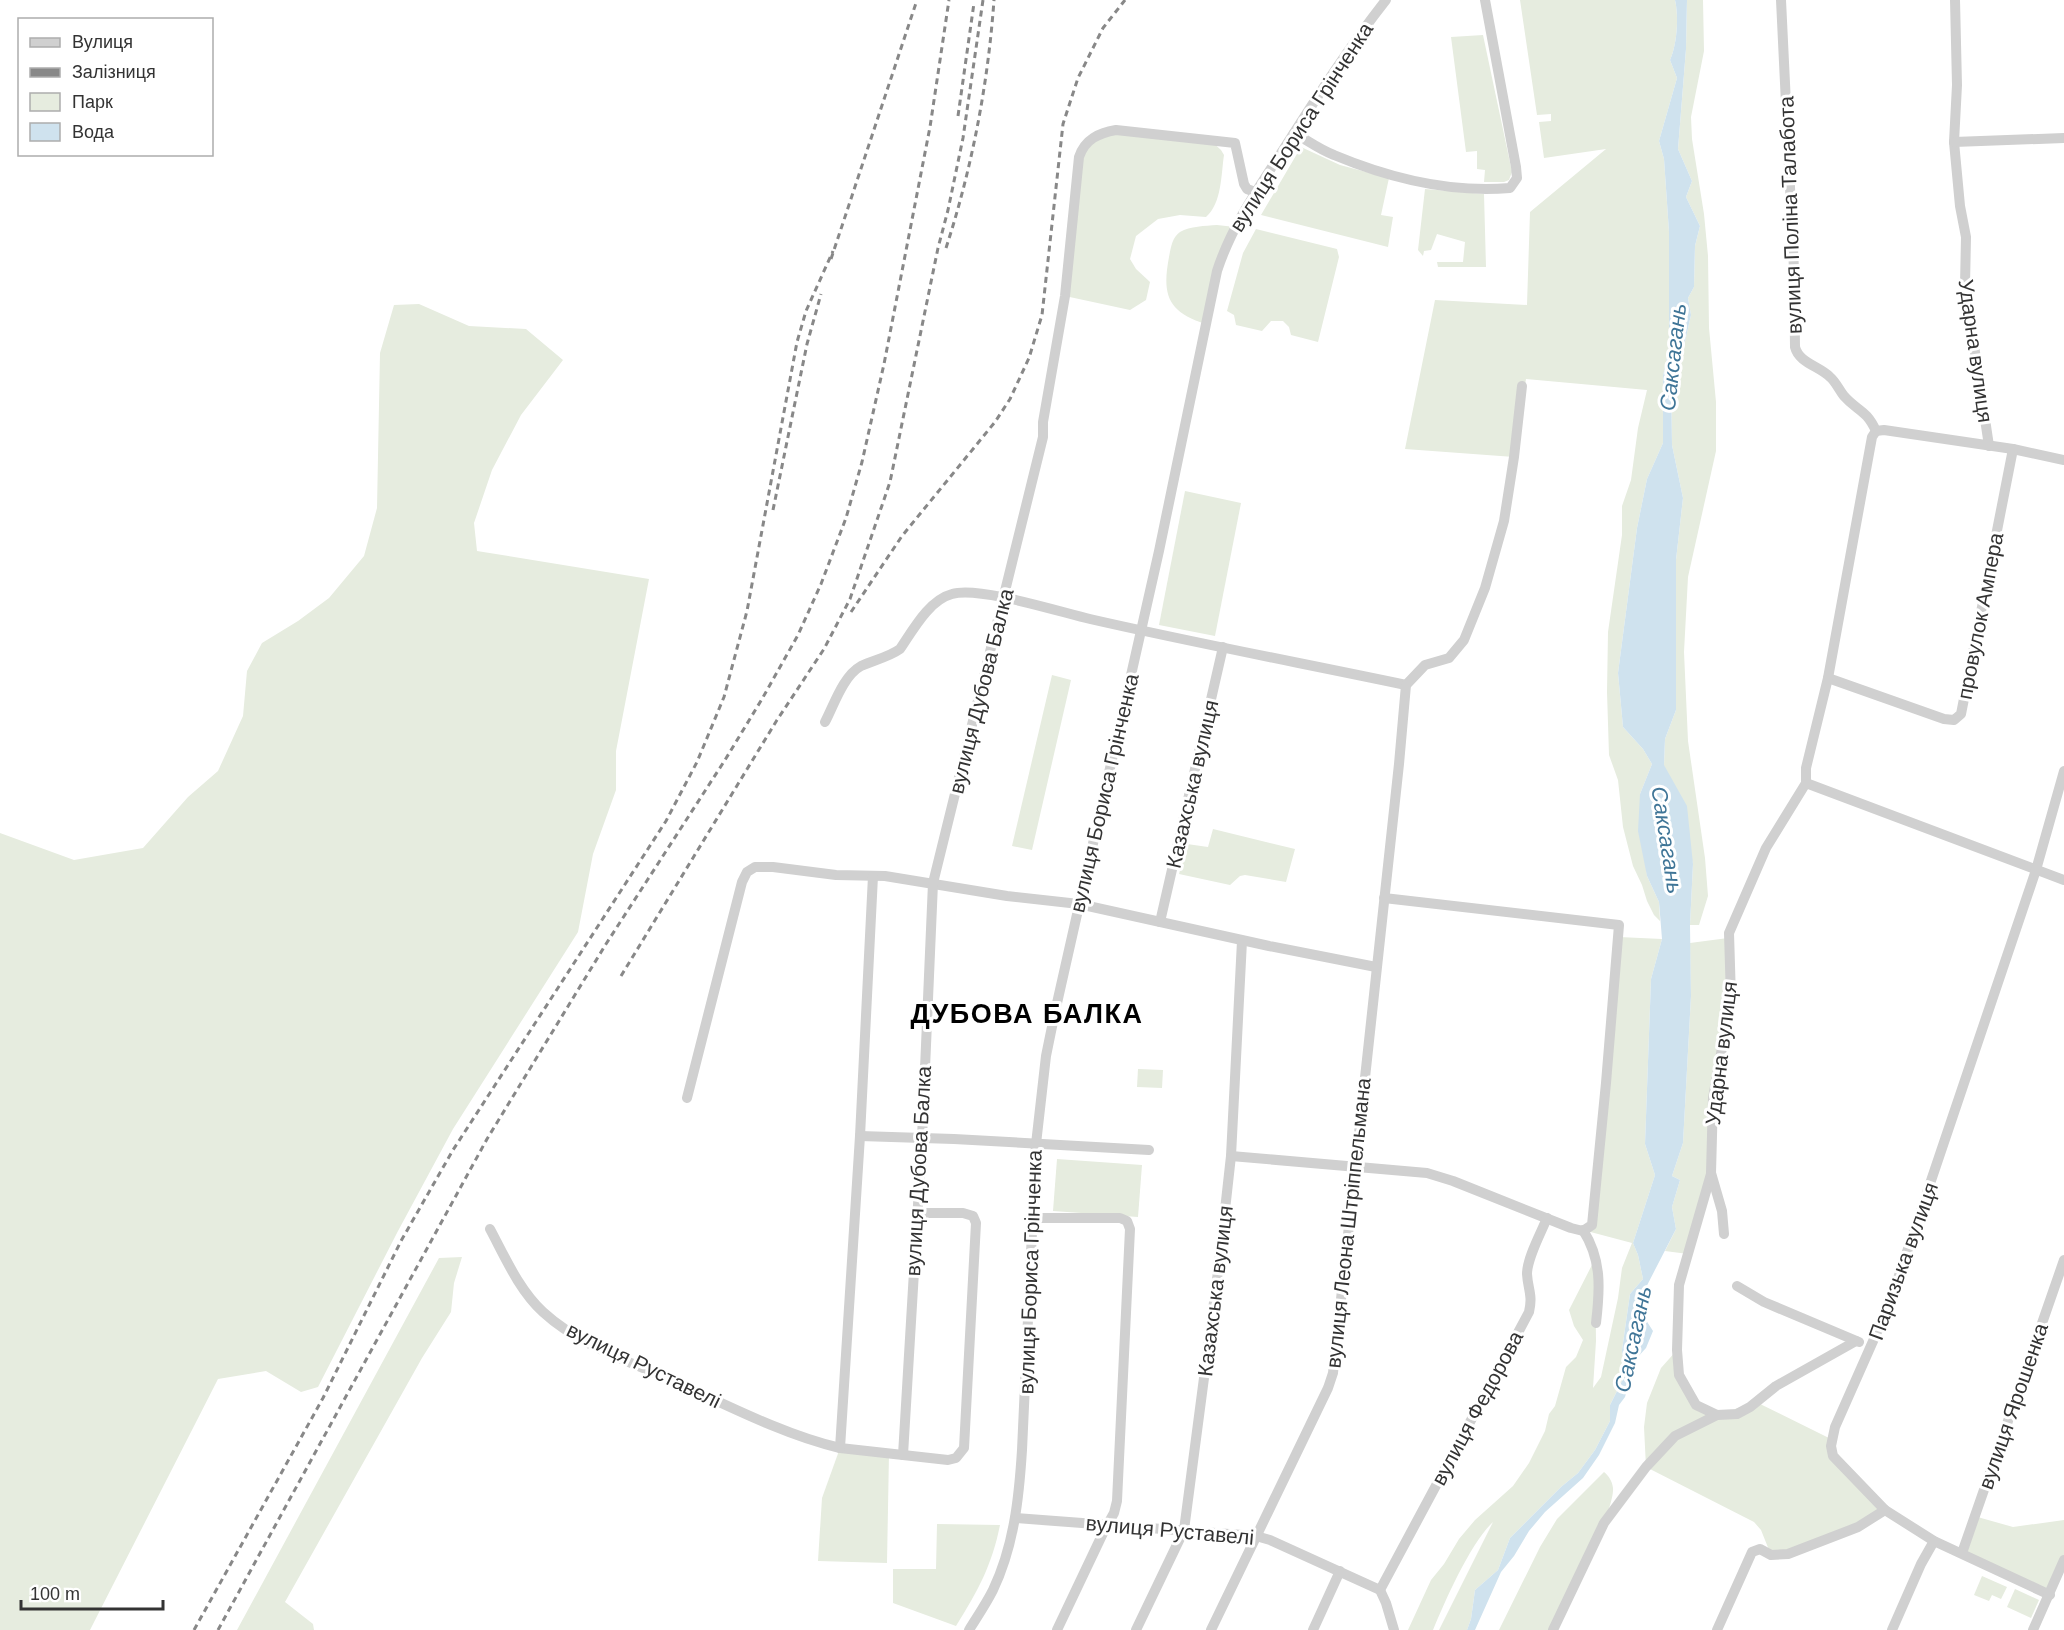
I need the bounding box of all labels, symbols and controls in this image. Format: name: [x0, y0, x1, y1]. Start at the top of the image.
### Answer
legend: [18, 18, 213, 156]
street label: вулиця Бориса Грінченка: [1225, 18, 1377, 236]
text: Вулиця: [72, 32, 133, 52]
text: Залізниця: [72, 62, 156, 82]
text: Парк: [72, 92, 113, 112]
street label: вулиця Поліна Талабота: [1774, 95, 1806, 334]
text: Вода: [72, 122, 115, 142]
street label: Ударна вулиця: [1955, 278, 1997, 424]
water label: Саксагань: [1655, 302, 1691, 412]
street label: провулок Ампера: [1953, 530, 2008, 701]
street label: вулиця Дубова Балка: [944, 586, 1018, 796]
street label: вулиця Бориса Грінченка: [1065, 671, 1143, 915]
street label: Казахська вулиця: [1161, 698, 1223, 870]
water label: Саксагань: [1646, 785, 1688, 895]
street label: Ударна вулиця: [1701, 980, 1741, 1126]
district label: ДУБОВА БАЛКА: [910, 999, 1144, 1029]
street label: вулиця Дубова Балка: [901, 1065, 935, 1277]
street label: вулиця Леона Штріппельмана: [1321, 1076, 1375, 1369]
street label: вулиця Бориса Грінченка: [1014, 1149, 1046, 1395]
street label: Паризька вулиця: [1864, 1179, 1942, 1343]
street label: Казахська вулиця: [1193, 1204, 1237, 1378]
water label: Саксагань: [1610, 1283, 1656, 1395]
street label: вулиця Руставелі: [563, 1318, 725, 1412]
street label: вулиця Ярошенка: [1974, 1320, 2052, 1492]
street label: вулиця Федорова: [1427, 1327, 1527, 1489]
street label: вулиця Руставелі: [1085, 1511, 1255, 1549]
scale bar: [21, 1573, 164, 1611]
text: 100 m: [30, 1584, 80, 1604]

